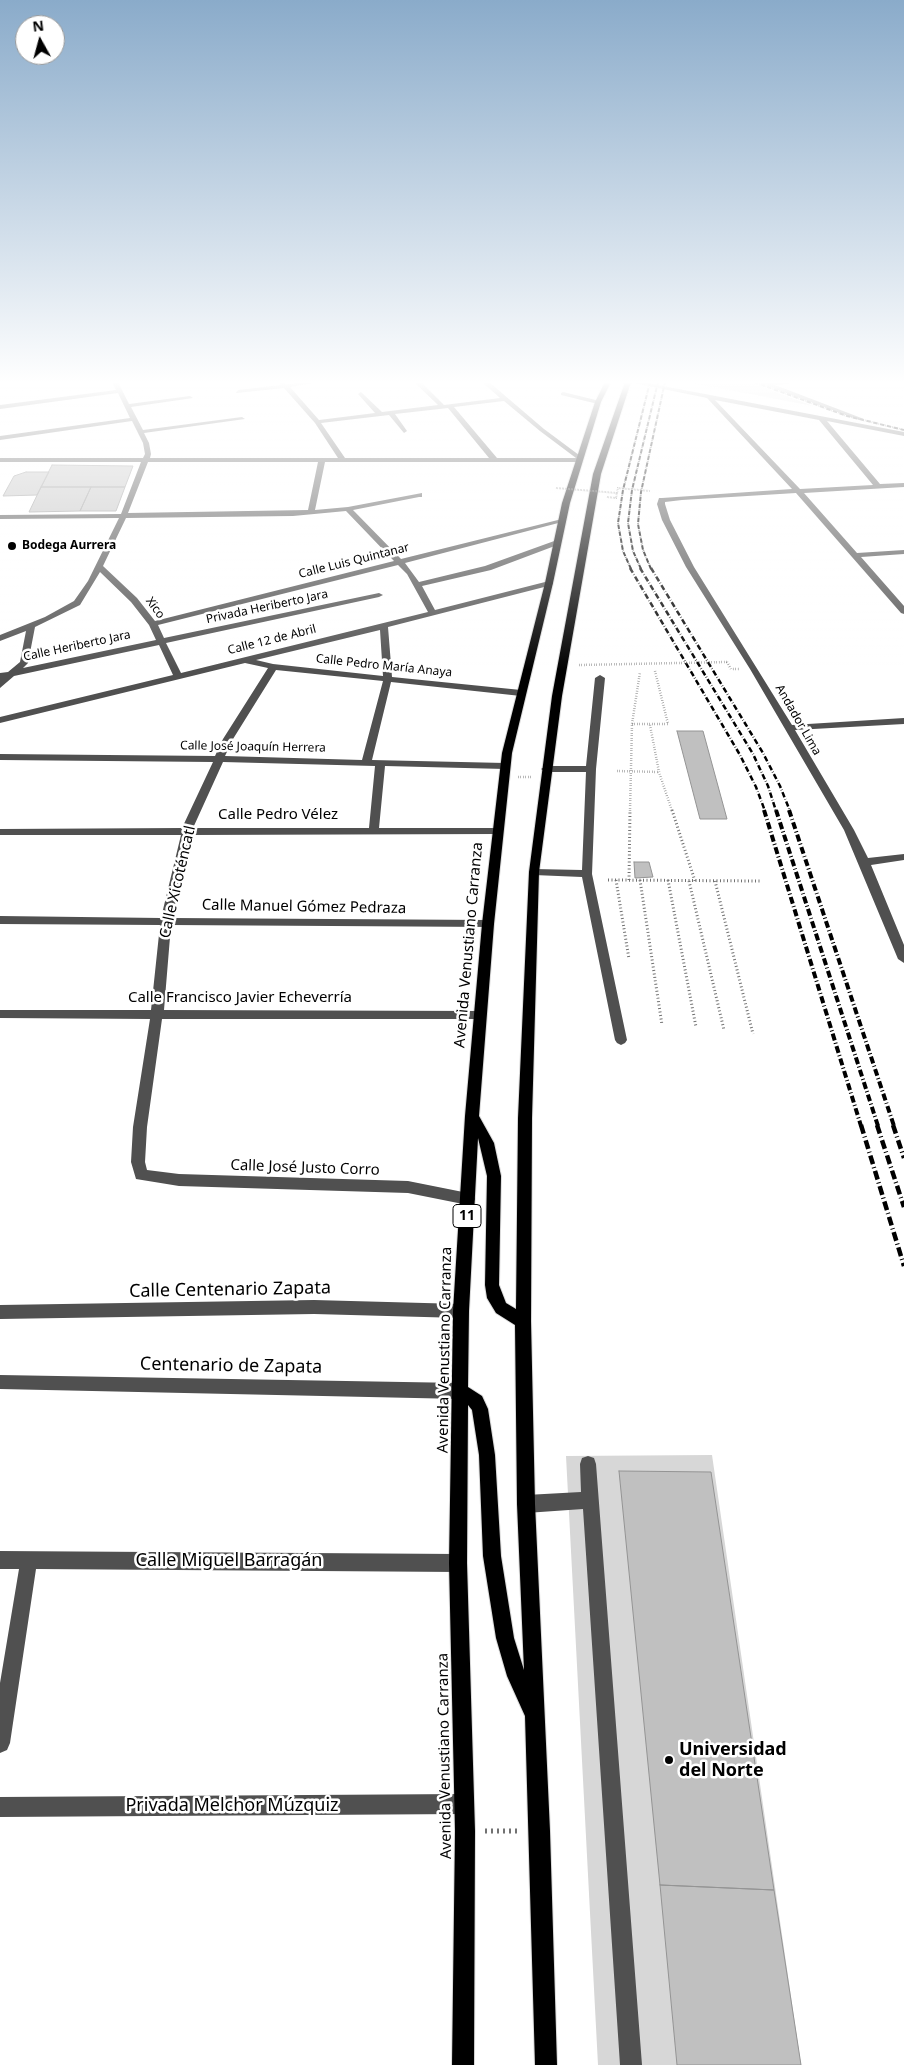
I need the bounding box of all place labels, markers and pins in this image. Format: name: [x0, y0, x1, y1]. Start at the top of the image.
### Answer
place label: Bodega Aurrera: [22, 539, 116, 553]
marker: Bodega Aurrera: [6, 540, 18, 552]
place label: Universidad del Norte: [679, 1739, 787, 1782]
marker: Universidad del Norte: [663, 1754, 675, 1766]

